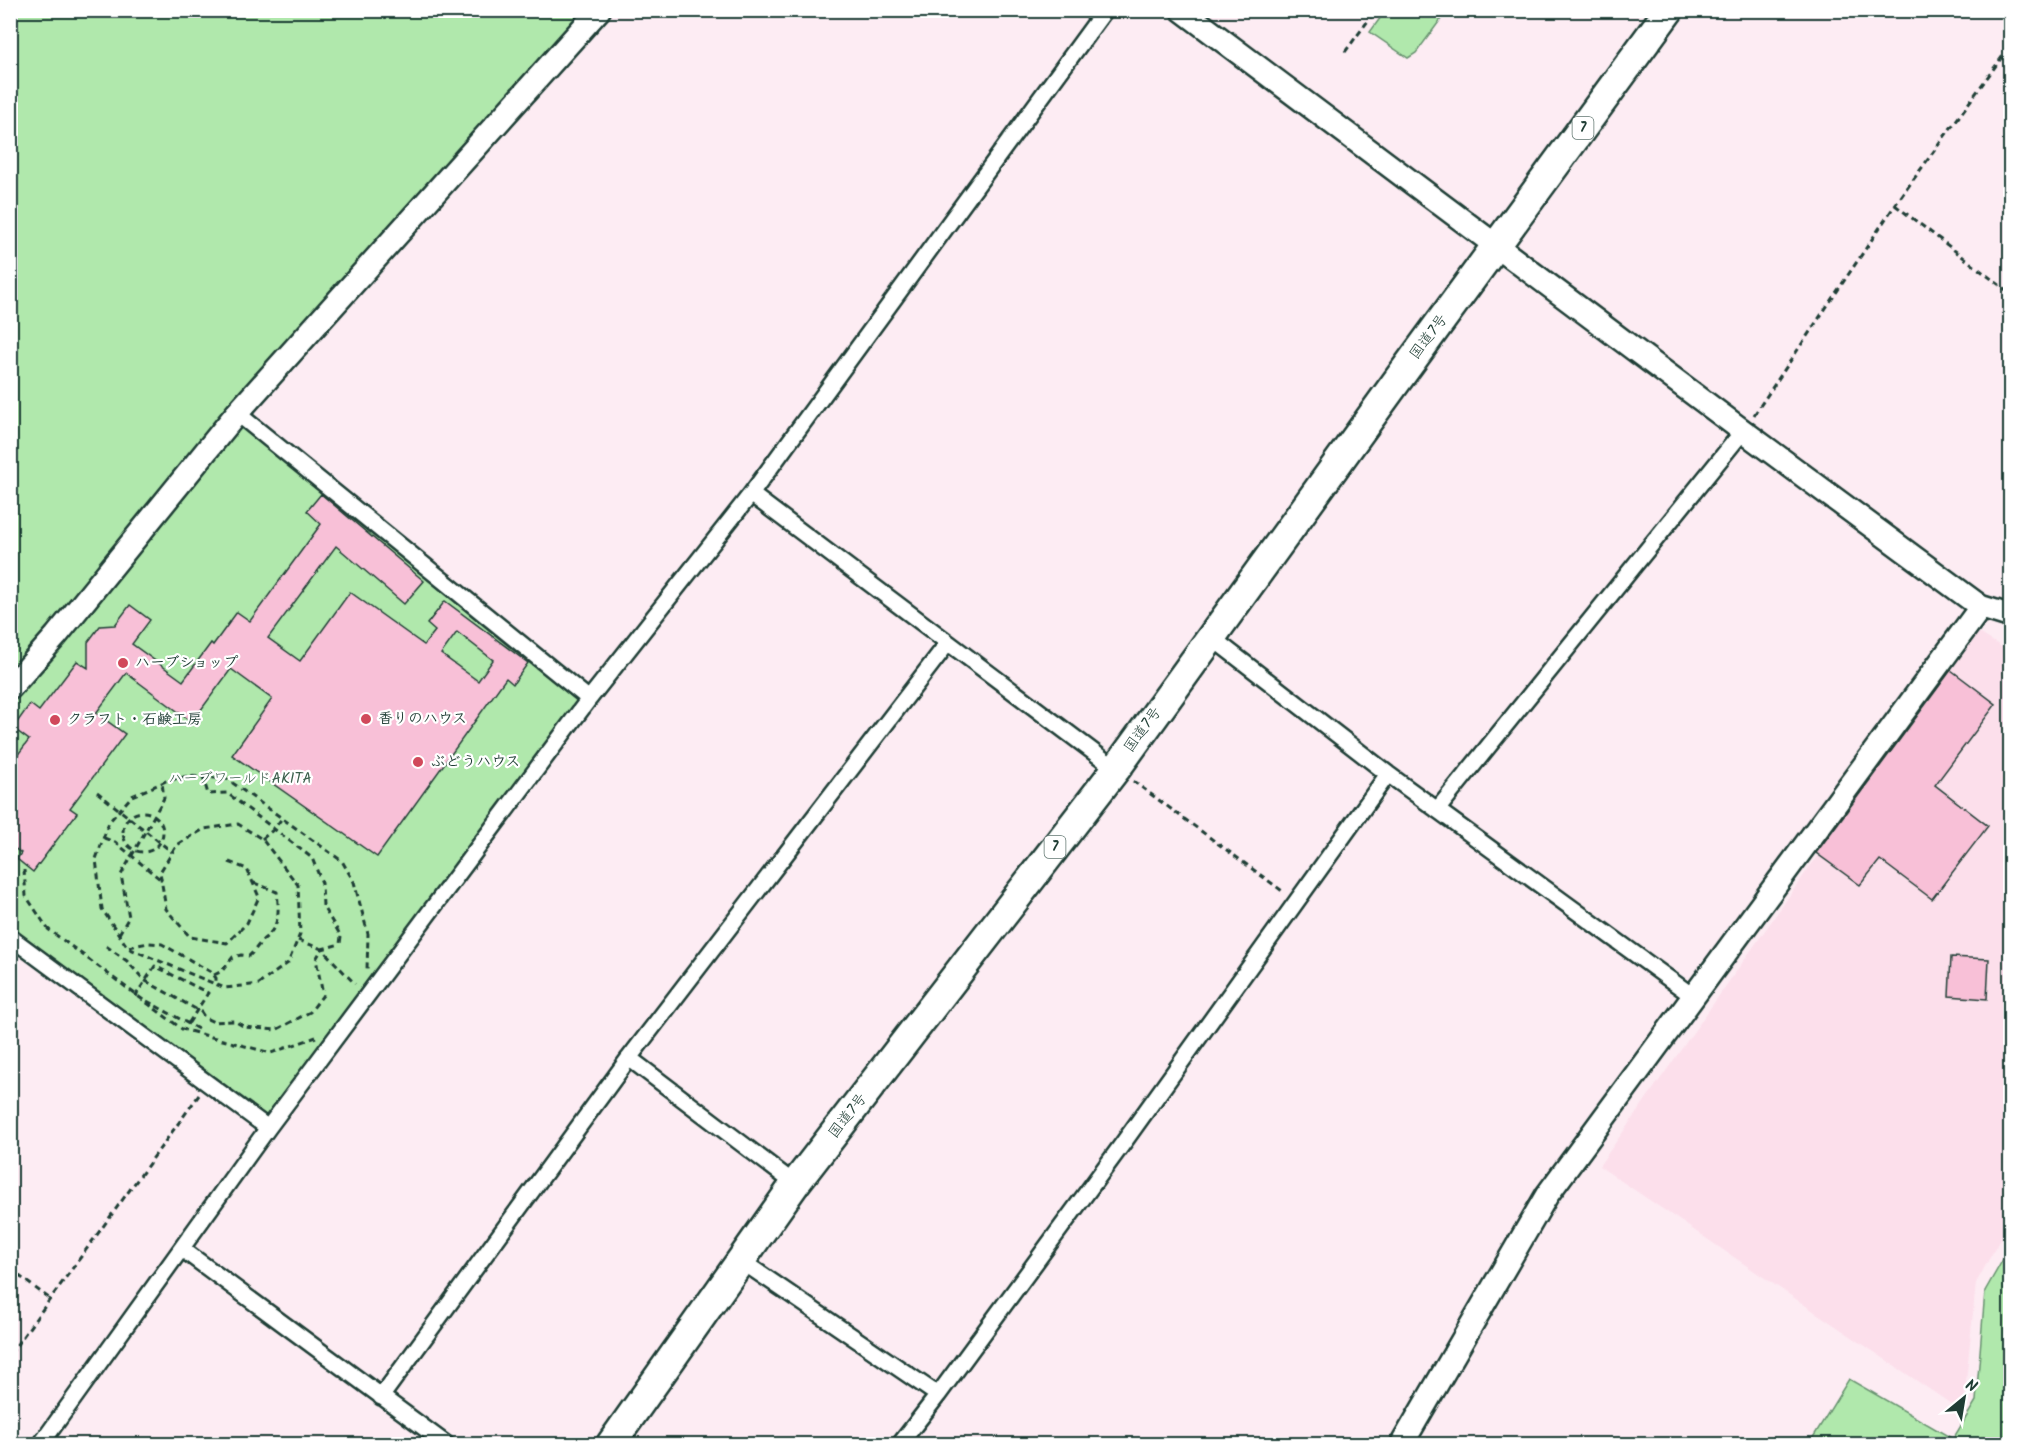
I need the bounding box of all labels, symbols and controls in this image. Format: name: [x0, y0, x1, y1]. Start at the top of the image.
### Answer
road number: 7: [1572, 117, 1594, 139]
street label: 国道7号: [1404, 309, 1454, 365]
place label: ハーブショップ: [135, 651, 238, 675]
marker: ハーブショップ: [116, 656, 130, 670]
street label: 国道7号: [1118, 702, 1168, 758]
place label: 香りのハウス: [378, 707, 467, 731]
place label: クラフト・石鹸工房: [67, 708, 202, 732]
marker: 香りのハウス: [359, 712, 373, 726]
marker: クラフト・石鹸工房: [48, 713, 62, 727]
place label: ぶどうハウス: [430, 750, 520, 774]
marker: ぶどうハウス: [411, 755, 425, 769]
park label: ハーブワールドAKITA: [168, 767, 312, 791]
road number: 7: [1044, 836, 1066, 858]
street label: 国道7号: [823, 1088, 873, 1144]
north arrow: [1934, 1368, 1994, 1428]
text: N: [1960, 1373, 1981, 1400]

